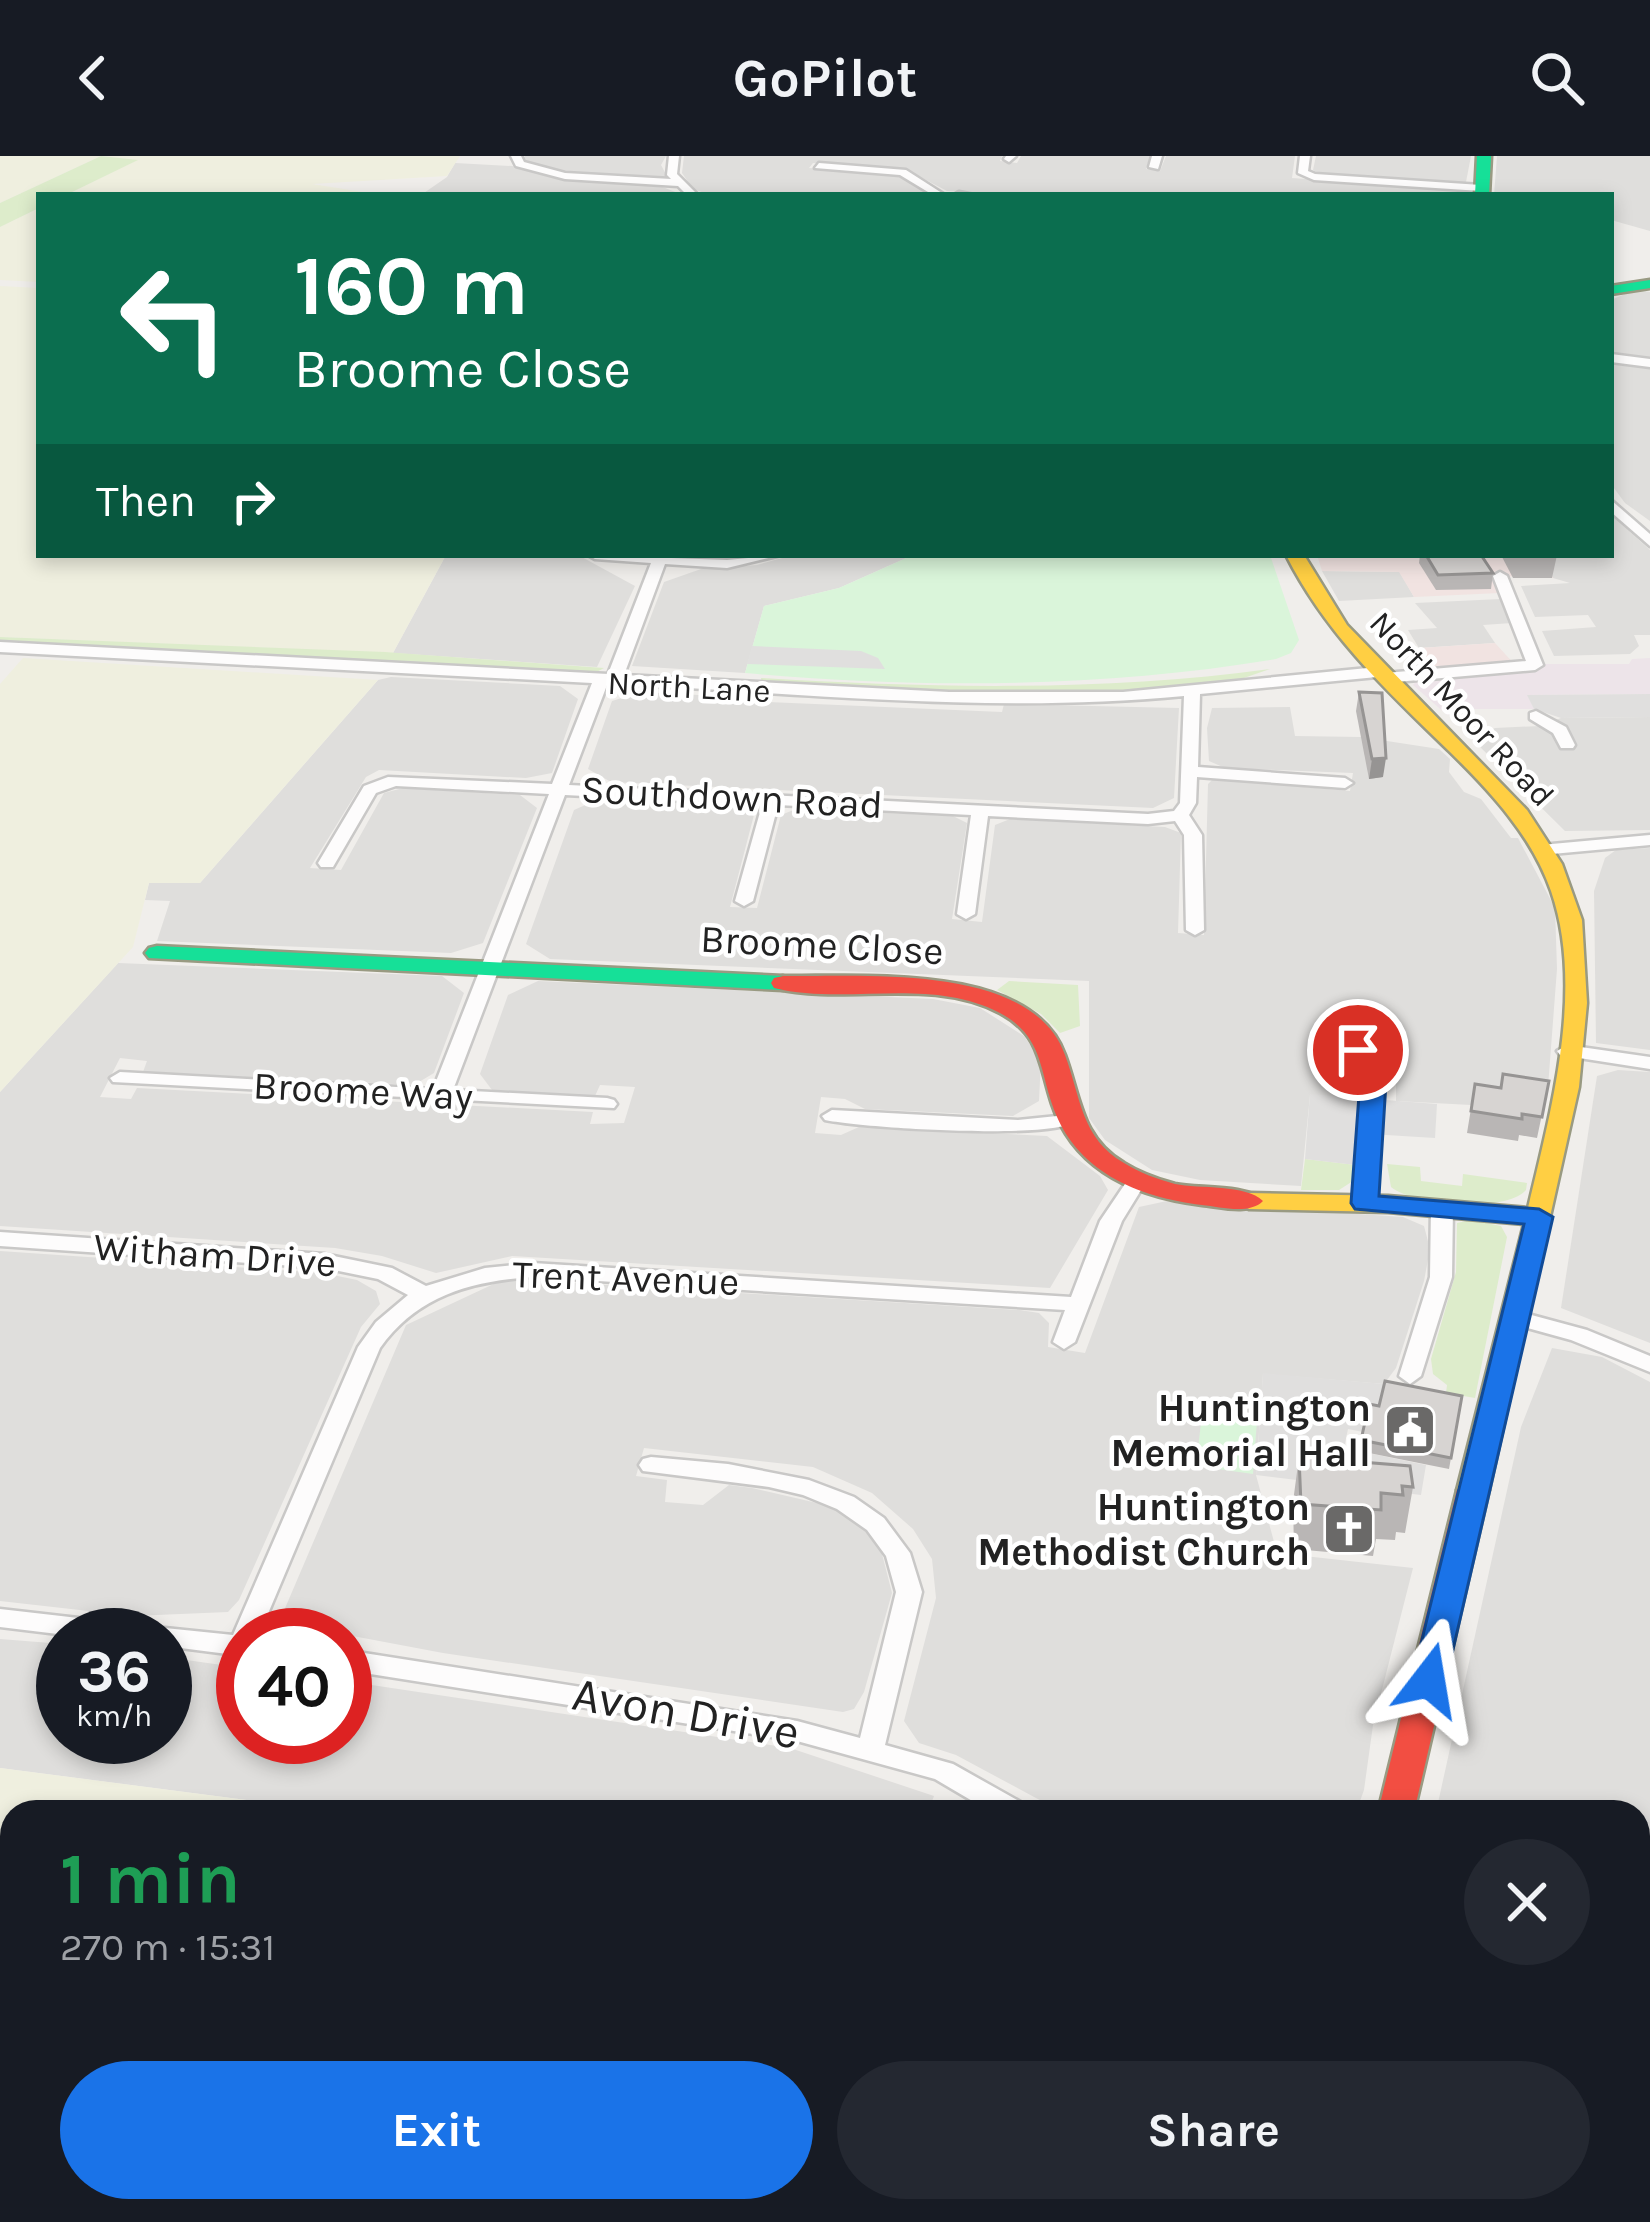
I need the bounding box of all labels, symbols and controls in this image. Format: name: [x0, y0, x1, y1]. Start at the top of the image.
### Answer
icon: back: [60, 45, 126, 111]
icon: search: [1524, 45, 1590, 111]
text: GoPilot: [733, 46, 917, 110]
text: 160 m: [294, 237, 529, 335]
icon: left: [96, 240, 252, 396]
text: Broome Close: [294, 337, 631, 401]
icon: right: [220, 468, 286, 534]
text: Then: [96, 475, 196, 527]
street label: North Moor Road: [1362, 604, 1562, 814]
street label: North Lane: [607, 664, 771, 710]
street label: Southdown Road: [580, 766, 884, 828]
street label: Broome Close: [699, 916, 945, 974]
pin: [1307, 999, 1409, 1101]
icon: arrive: [1325, 1017, 1391, 1083]
street label: Broome Way: [252, 1062, 474, 1120]
street label: Witham Drive: [92, 1224, 338, 1286]
street label: Trent Avenue: [512, 1251, 740, 1305]
place label: Huntington Memorial Hall: [1110, 1385, 1371, 1476]
public building icon: Huntington Memorial Hall: [1382, 1402, 1438, 1458]
place label: Huntington Methodist Church: [977, 1484, 1310, 1575]
church icon: Huntington Methodist Church: [1321, 1501, 1377, 1557]
speed limit sign: 40: [216, 1608, 372, 1764]
position arrow: [1366, 1617, 1492, 1743]
text: 36: [77, 1636, 151, 1706]
street label: Avon Drive: [568, 1666, 804, 1760]
text: km/h: [76, 1698, 152, 1734]
text: 1 min: [60, 1837, 241, 1921]
button: close: [1464, 1839, 1590, 1965]
text: 270 m · 15:31: [60, 1924, 275, 1970]
button: Exit: [60, 2061, 813, 2199]
button: Share: [837, 2061, 1590, 2199]

